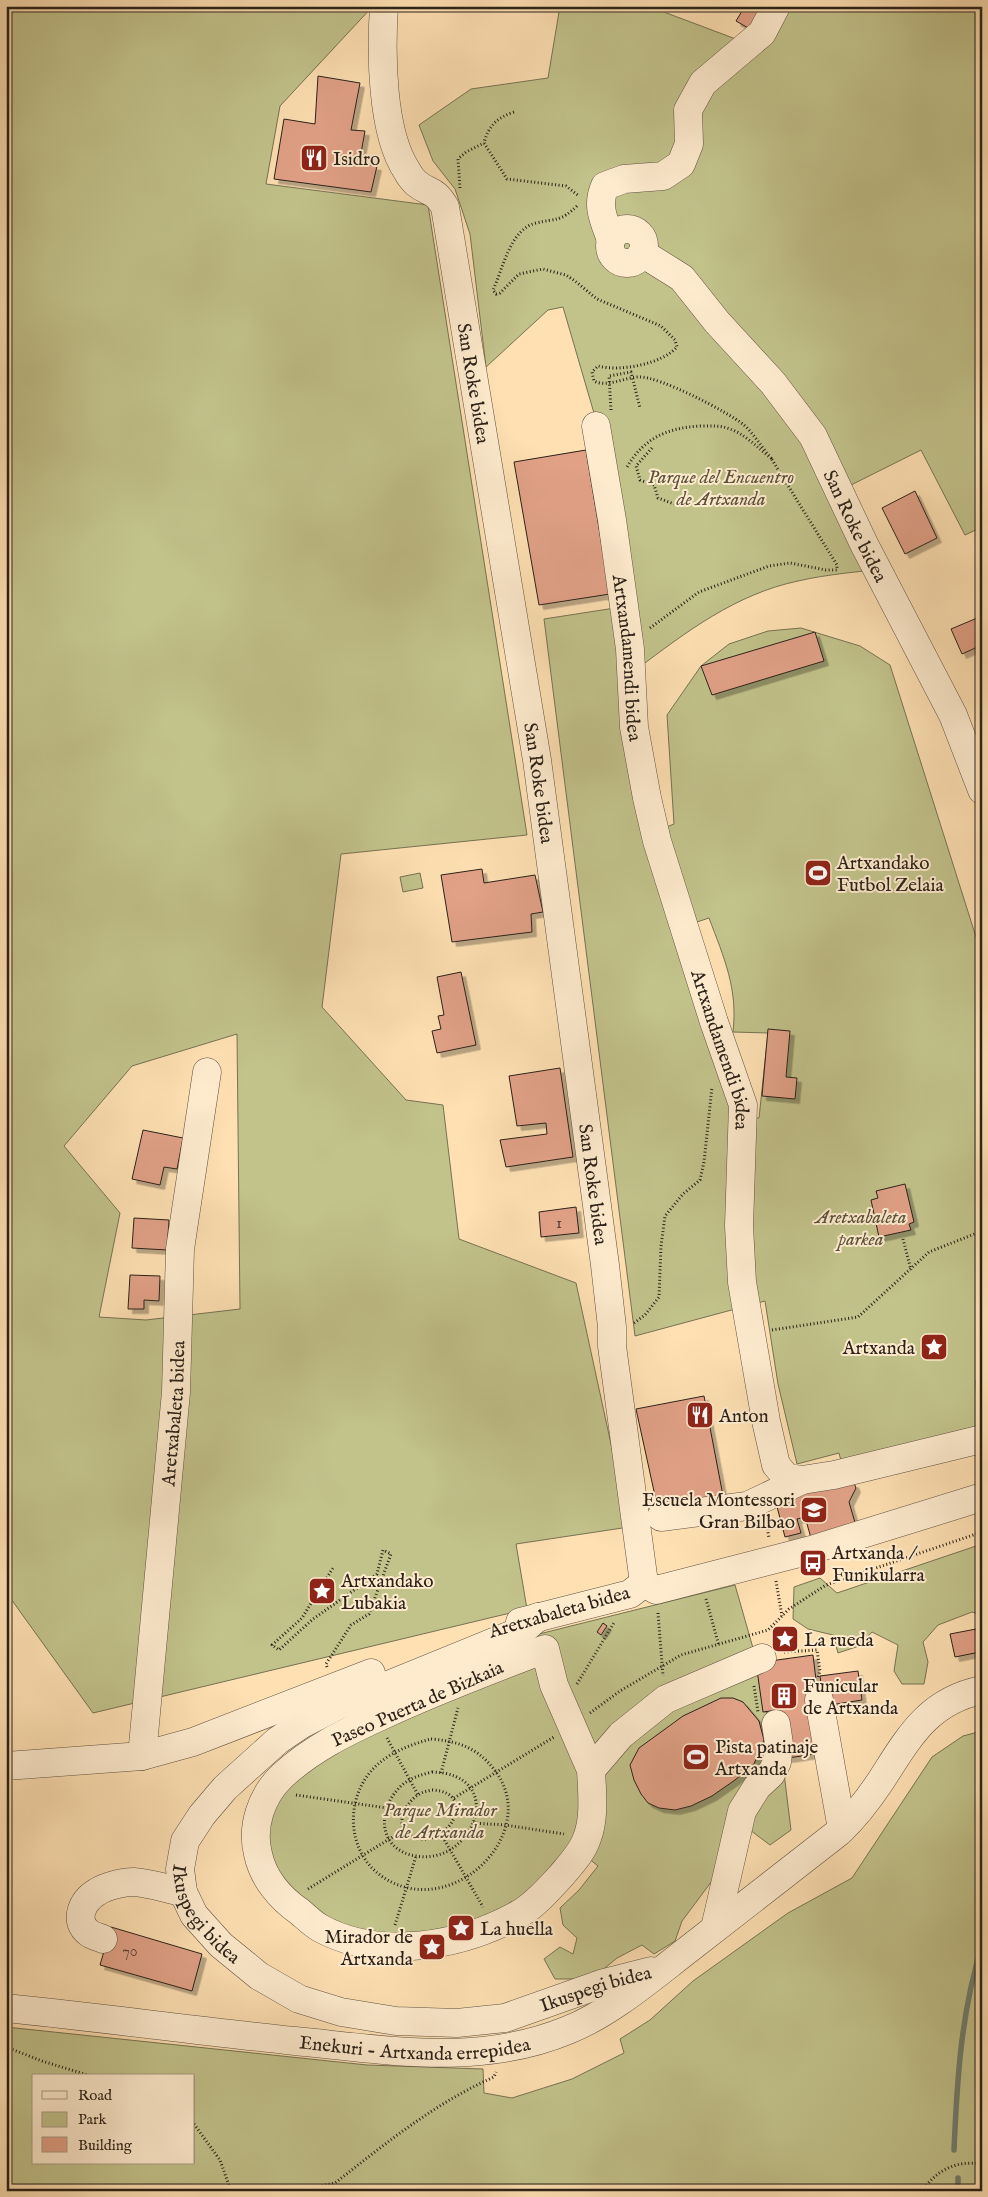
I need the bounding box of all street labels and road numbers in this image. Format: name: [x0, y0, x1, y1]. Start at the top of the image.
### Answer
street label: San Roke bidea: [451, 321, 494, 446]
street label: San Roke bidea: [817, 467, 892, 587]
street label: Artxandamendi bidea: [606, 572, 646, 744]
street label: San Roke bidea: [517, 721, 558, 846]
street label: Artxandamendi bidea: [684, 966, 753, 1131]
street label: San Roke bidea: [572, 1123, 612, 1247]
street label: Aretxabaleta bidea: [157, 1340, 191, 1488]
street label: Aretxabaleta bidea: [485, 1581, 634, 1645]
street label: Paseo Puerta de Bizkaia: [328, 1656, 508, 1753]
street label: Ikuspegi bidea: [166, 1862, 245, 1970]
street label: Ikuspegi bidea: [537, 1961, 655, 2019]
street label: Enekuri - Artxanda errepidea: [298, 2031, 534, 2067]

